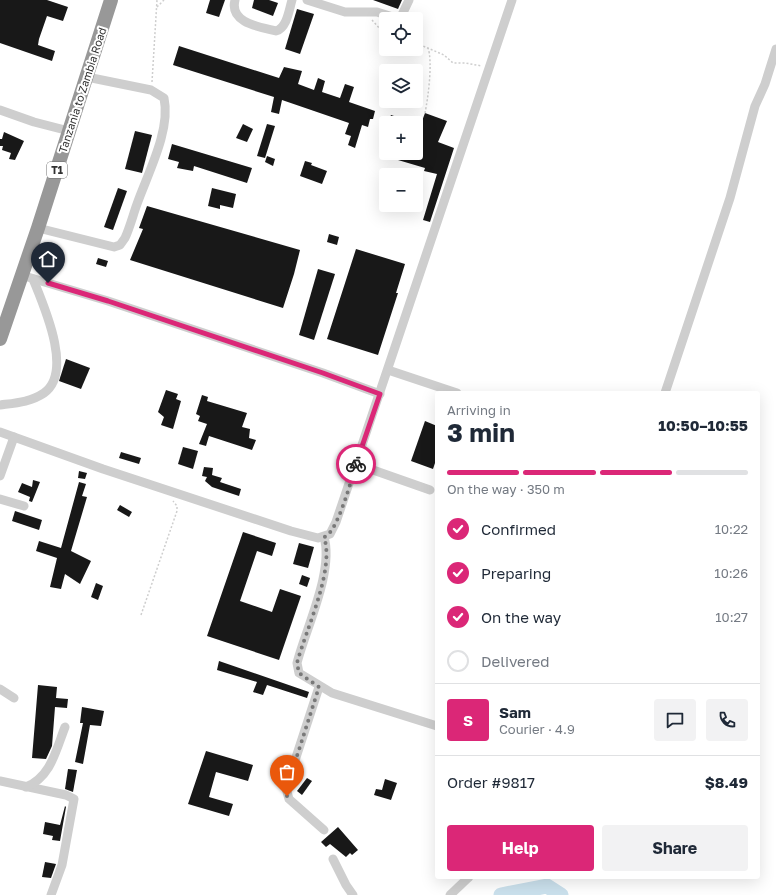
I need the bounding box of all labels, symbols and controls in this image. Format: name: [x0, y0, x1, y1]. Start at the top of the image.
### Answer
map controls: [379, 12, 423, 212]
button: locate: [379, 12, 423, 56]
street label: Tanzania to Zambia Road: [56, 26, 108, 154]
button: layers: [379, 64, 423, 108]
button: +: [379, 116, 423, 160]
road number: T1: [47, 162, 67, 178]
button: −: [379, 168, 423, 212]
pin: [31, 242, 65, 283]
icon: home: [37, 248, 59, 270]
text: Arriving in: [447, 402, 511, 418]
text: 10:50–10:55: [658, 416, 748, 434]
text: 3 min: [447, 417, 515, 448]
courier: [336, 444, 376, 484]
icon: bike: [345, 453, 367, 475]
text: On the way · 350 m: [447, 481, 565, 497]
icon: check: [447, 518, 469, 540]
text: Confirmed: [481, 520, 556, 538]
text: 10:22: [715, 521, 748, 537]
icon: check: [447, 562, 469, 584]
text: Preparing: [481, 564, 551, 582]
text: 10:26: [714, 565, 748, 581]
icon: check: [447, 606, 469, 628]
text: On the way: [481, 608, 561, 626]
text: 10:27: [715, 609, 748, 625]
text: Delivered: [481, 652, 549, 670]
button: chat: [654, 699, 696, 741]
button: phone: [706, 699, 748, 741]
text: Sam: [499, 703, 531, 721]
text: S: [463, 711, 473, 729]
text: Courier · 4.9: [499, 721, 575, 737]
pin: [270, 755, 304, 796]
icon: bag: [276, 761, 298, 783]
text: Order #9817: [447, 773, 535, 791]
text: $8.49: [705, 773, 748, 791]
button: Help: [447, 825, 594, 871]
button: Share: [602, 825, 748, 871]

